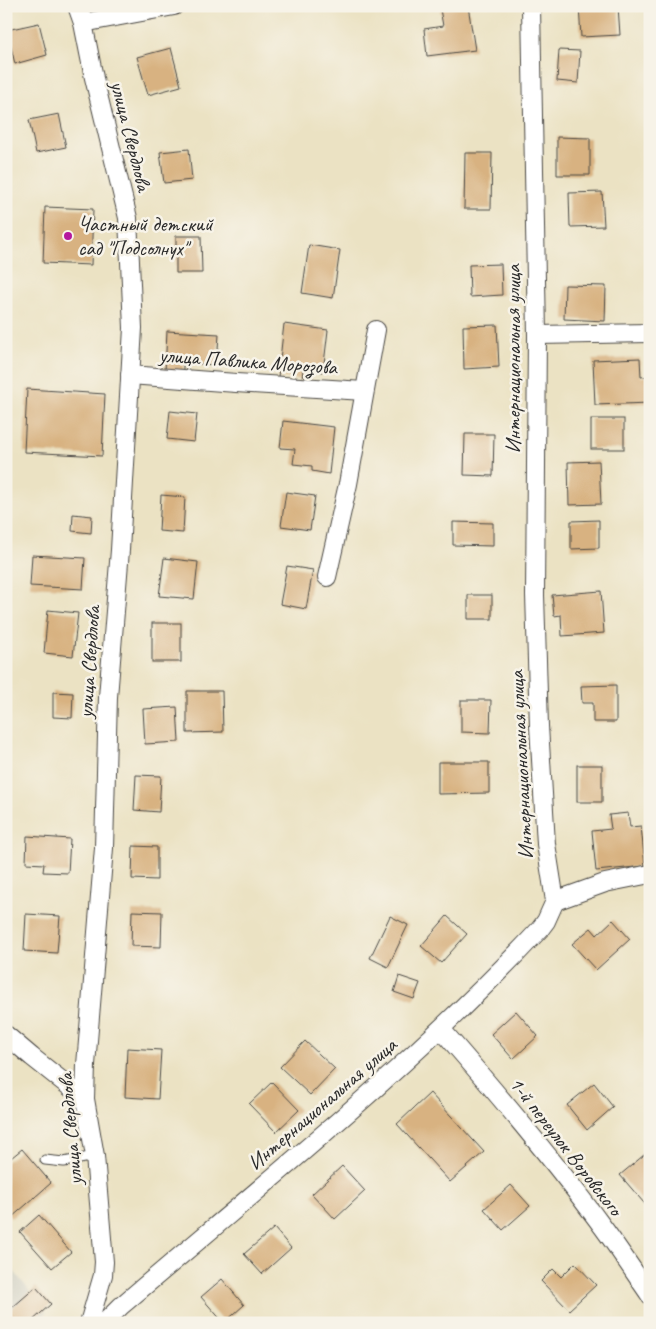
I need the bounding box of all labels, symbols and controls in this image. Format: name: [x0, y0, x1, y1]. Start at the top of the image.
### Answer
street label: улица Свердлова: [104, 76, 158, 196]
place label: Частный детский сад "Подсолнух": [78, 211, 214, 261]
marker: Частный детский сад "Подсолнух": [62, 230, 74, 242]
street label: Интернациональная улица: [500, 263, 526, 453]
street label: улица Павлика Морозова: [156, 342, 340, 381]
street label: улица Свердлова: [72, 603, 106, 721]
street label: Интернациональная улица: [503, 668, 539, 860]
street label: Интернациональная улица: [242, 1031, 403, 1176]
street label: улица Свердлова: [52, 1069, 88, 1188]
street label: 1-й переулок Воровского: [504, 1071, 630, 1223]

